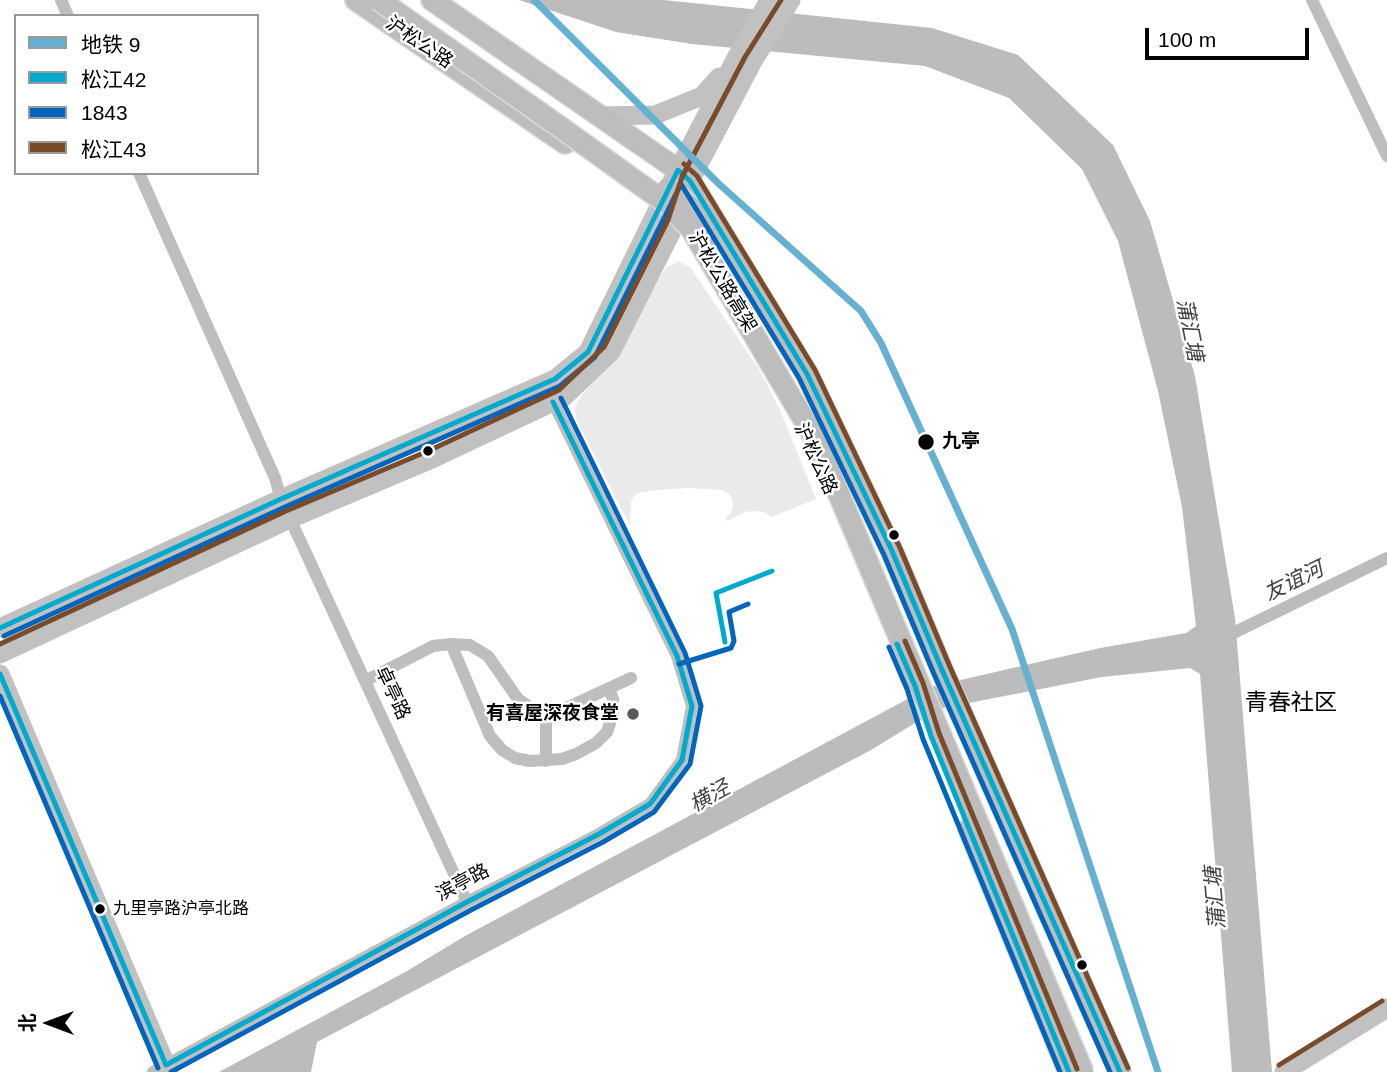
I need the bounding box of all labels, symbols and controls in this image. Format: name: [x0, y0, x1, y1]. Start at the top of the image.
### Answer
street label: 沪松公路: [381, 12, 457, 74]
legend: [14, 14, 259, 175]
scale bar: [1149, 14, 1314, 58]
text: 100 m: [1158, 28, 1216, 51]
text: 地铁 9: [81, 33, 141, 56]
text: 松江42: [81, 68, 146, 91]
text: 1843: [81, 101, 128, 124]
text: 松江43: [81, 138, 146, 161]
street label: 沪松公路高架: [683, 227, 761, 337]
water label: 蒲汇塘: [1171, 297, 1207, 363]
street label: 沪松公路: [789, 420, 841, 498]
place label: 九亭: [942, 431, 980, 453]
marker: 九亭: [916, 432, 936, 452]
unlabelled marker: [421, 444, 435, 458]
unlabelled marker: [887, 528, 901, 542]
water label: 友谊河: [1260, 557, 1328, 607]
street label: 卓亭路: [370, 662, 414, 724]
district label: 青春社区: [1245, 690, 1337, 718]
place label: 有喜屋深夜食堂: [486, 703, 619, 725]
marker: 有喜屋深夜食堂: [625, 706, 641, 722]
water label: 横泾: [686, 776, 734, 818]
street label: 滨亭路: [432, 860, 494, 906]
water label: 蒲汇塘: [1201, 866, 1231, 930]
place label: 九里亭路沪亭北路: [113, 899, 249, 919]
marker: 九里亭路沪亭北路: [93, 902, 107, 916]
unlabelled marker: [1075, 958, 1089, 972]
north arrow: [14, 988, 84, 1058]
text: 北: [17, 1014, 38, 1033]

